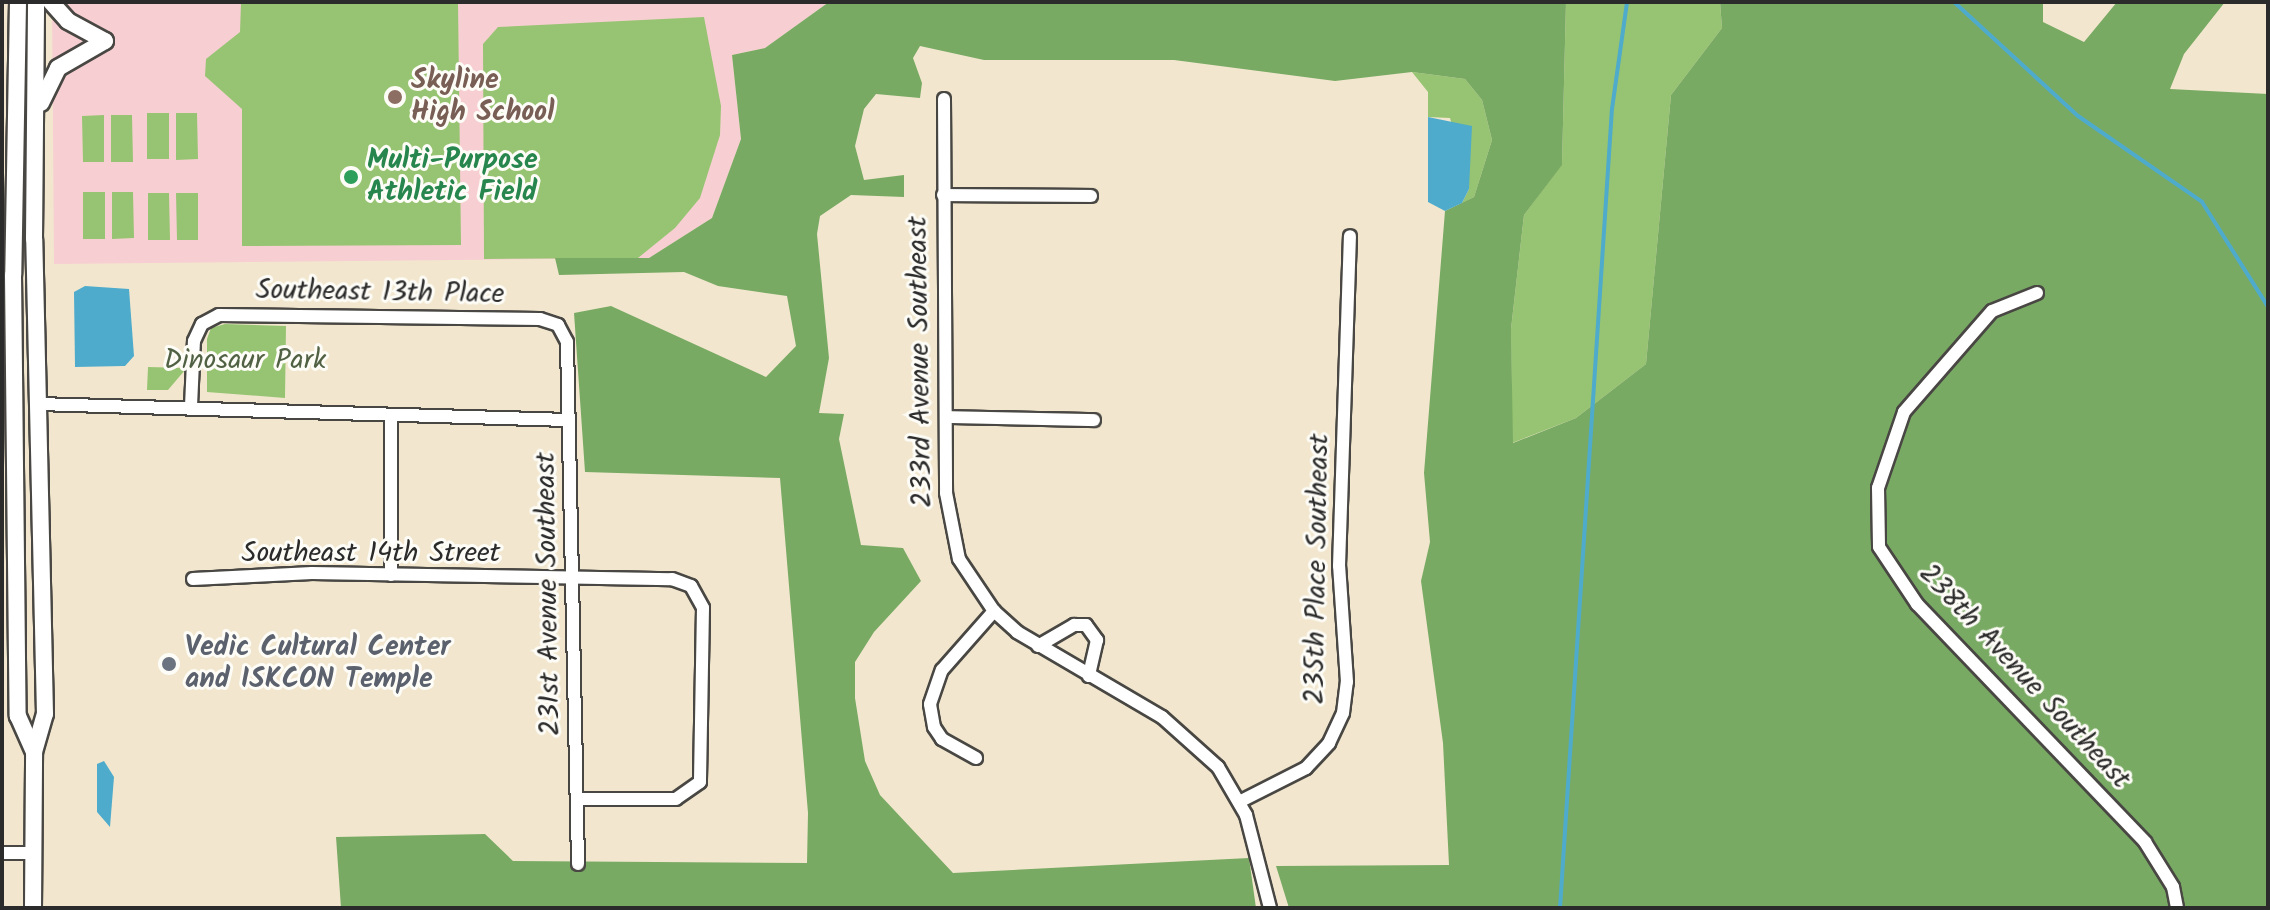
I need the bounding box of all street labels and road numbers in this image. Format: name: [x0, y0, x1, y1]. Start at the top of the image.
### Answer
street label: 233rd Avenue Southeast: [902, 216, 940, 508]
street label: Southeast 13th Place: [255, 274, 505, 312]
street label: 235th Place Southeast: [1299, 433, 1337, 705]
street label: 231st Avenue Southeast: [530, 452, 568, 736]
street label: Southeast 14th Street: [242, 537, 500, 571]
street label: 238th Avenue Southeast: [1911, 558, 2137, 796]

